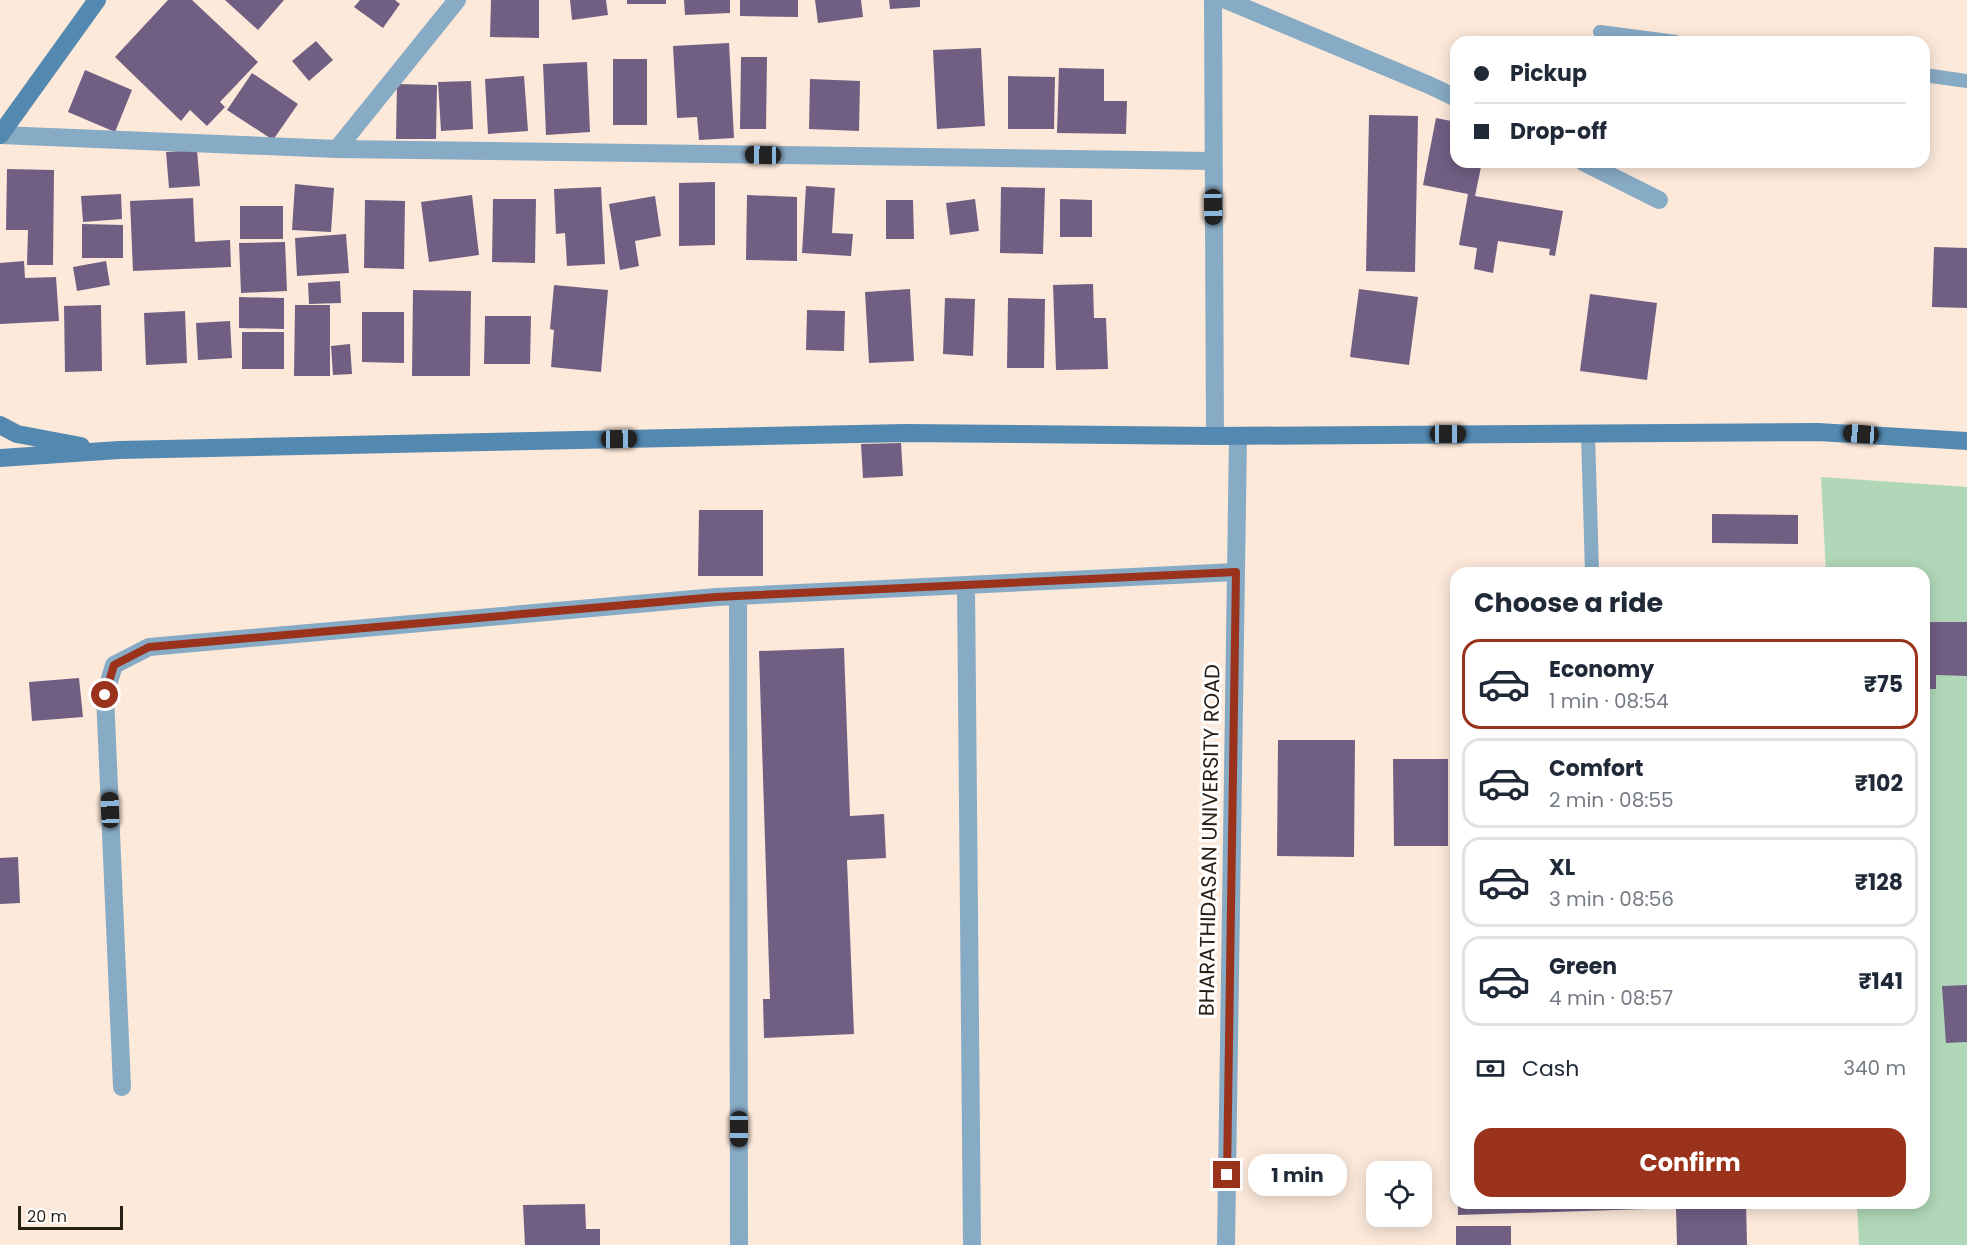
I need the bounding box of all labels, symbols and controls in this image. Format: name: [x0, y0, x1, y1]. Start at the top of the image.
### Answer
text: Pickup: [1510, 58, 1587, 89]
text: Drop-off: [1510, 116, 1607, 147]
car: [745, 146, 781, 164]
car: [1204, 189, 1222, 225]
car: [1842, 424, 1880, 444]
car: [1430, 425, 1466, 443]
car: [601, 430, 637, 448]
text: Choose a ride: [1474, 584, 1663, 621]
text: Economy: [1549, 654, 1654, 685]
icon: car: [1477, 657, 1531, 711]
street label: BHARATHIDASAN UNIVERSITY ROAD: [1191, 664, 1227, 1016]
text: ₹75: [1864, 669, 1903, 700]
route start: [91, 681, 118, 708]
text: 1 min · 08:54: [1549, 687, 1669, 715]
text: Comfort: [1549, 753, 1643, 784]
icon: car: [1477, 756, 1531, 810]
text: ₹102: [1855, 768, 1903, 799]
text: 2 min · 08:55: [1549, 786, 1674, 814]
car: [100, 792, 120, 828]
text: XL: [1549, 852, 1575, 883]
icon: car: [1477, 855, 1531, 909]
text: ₹128: [1855, 867, 1903, 898]
text: 3 min · 08:56: [1549, 885, 1674, 913]
text: Green: [1549, 951, 1617, 982]
icon: car: [1477, 954, 1531, 1008]
text: ₹141: [1858, 966, 1903, 997]
text: 4 min · 08:57: [1549, 984, 1673, 1012]
icon: cash: [1474, 1052, 1507, 1085]
text: Cash: [1522, 1053, 1579, 1084]
text: 340 m: [1843, 1054, 1906, 1082]
car: [730, 1111, 748, 1147]
button: Confirm: [1474, 1128, 1906, 1197]
callout: 1 min: [1248, 1154, 1347, 1196]
route end: [1213, 1161, 1240, 1188]
text: 1 min: [1271, 1161, 1324, 1189]
map controls: [1366, 1161, 1432, 1227]
button: locate: [1366, 1161, 1432, 1227]
scale bar: [18, 1203, 123, 1230]
text: 20 m: [27, 1205, 67, 1228]

